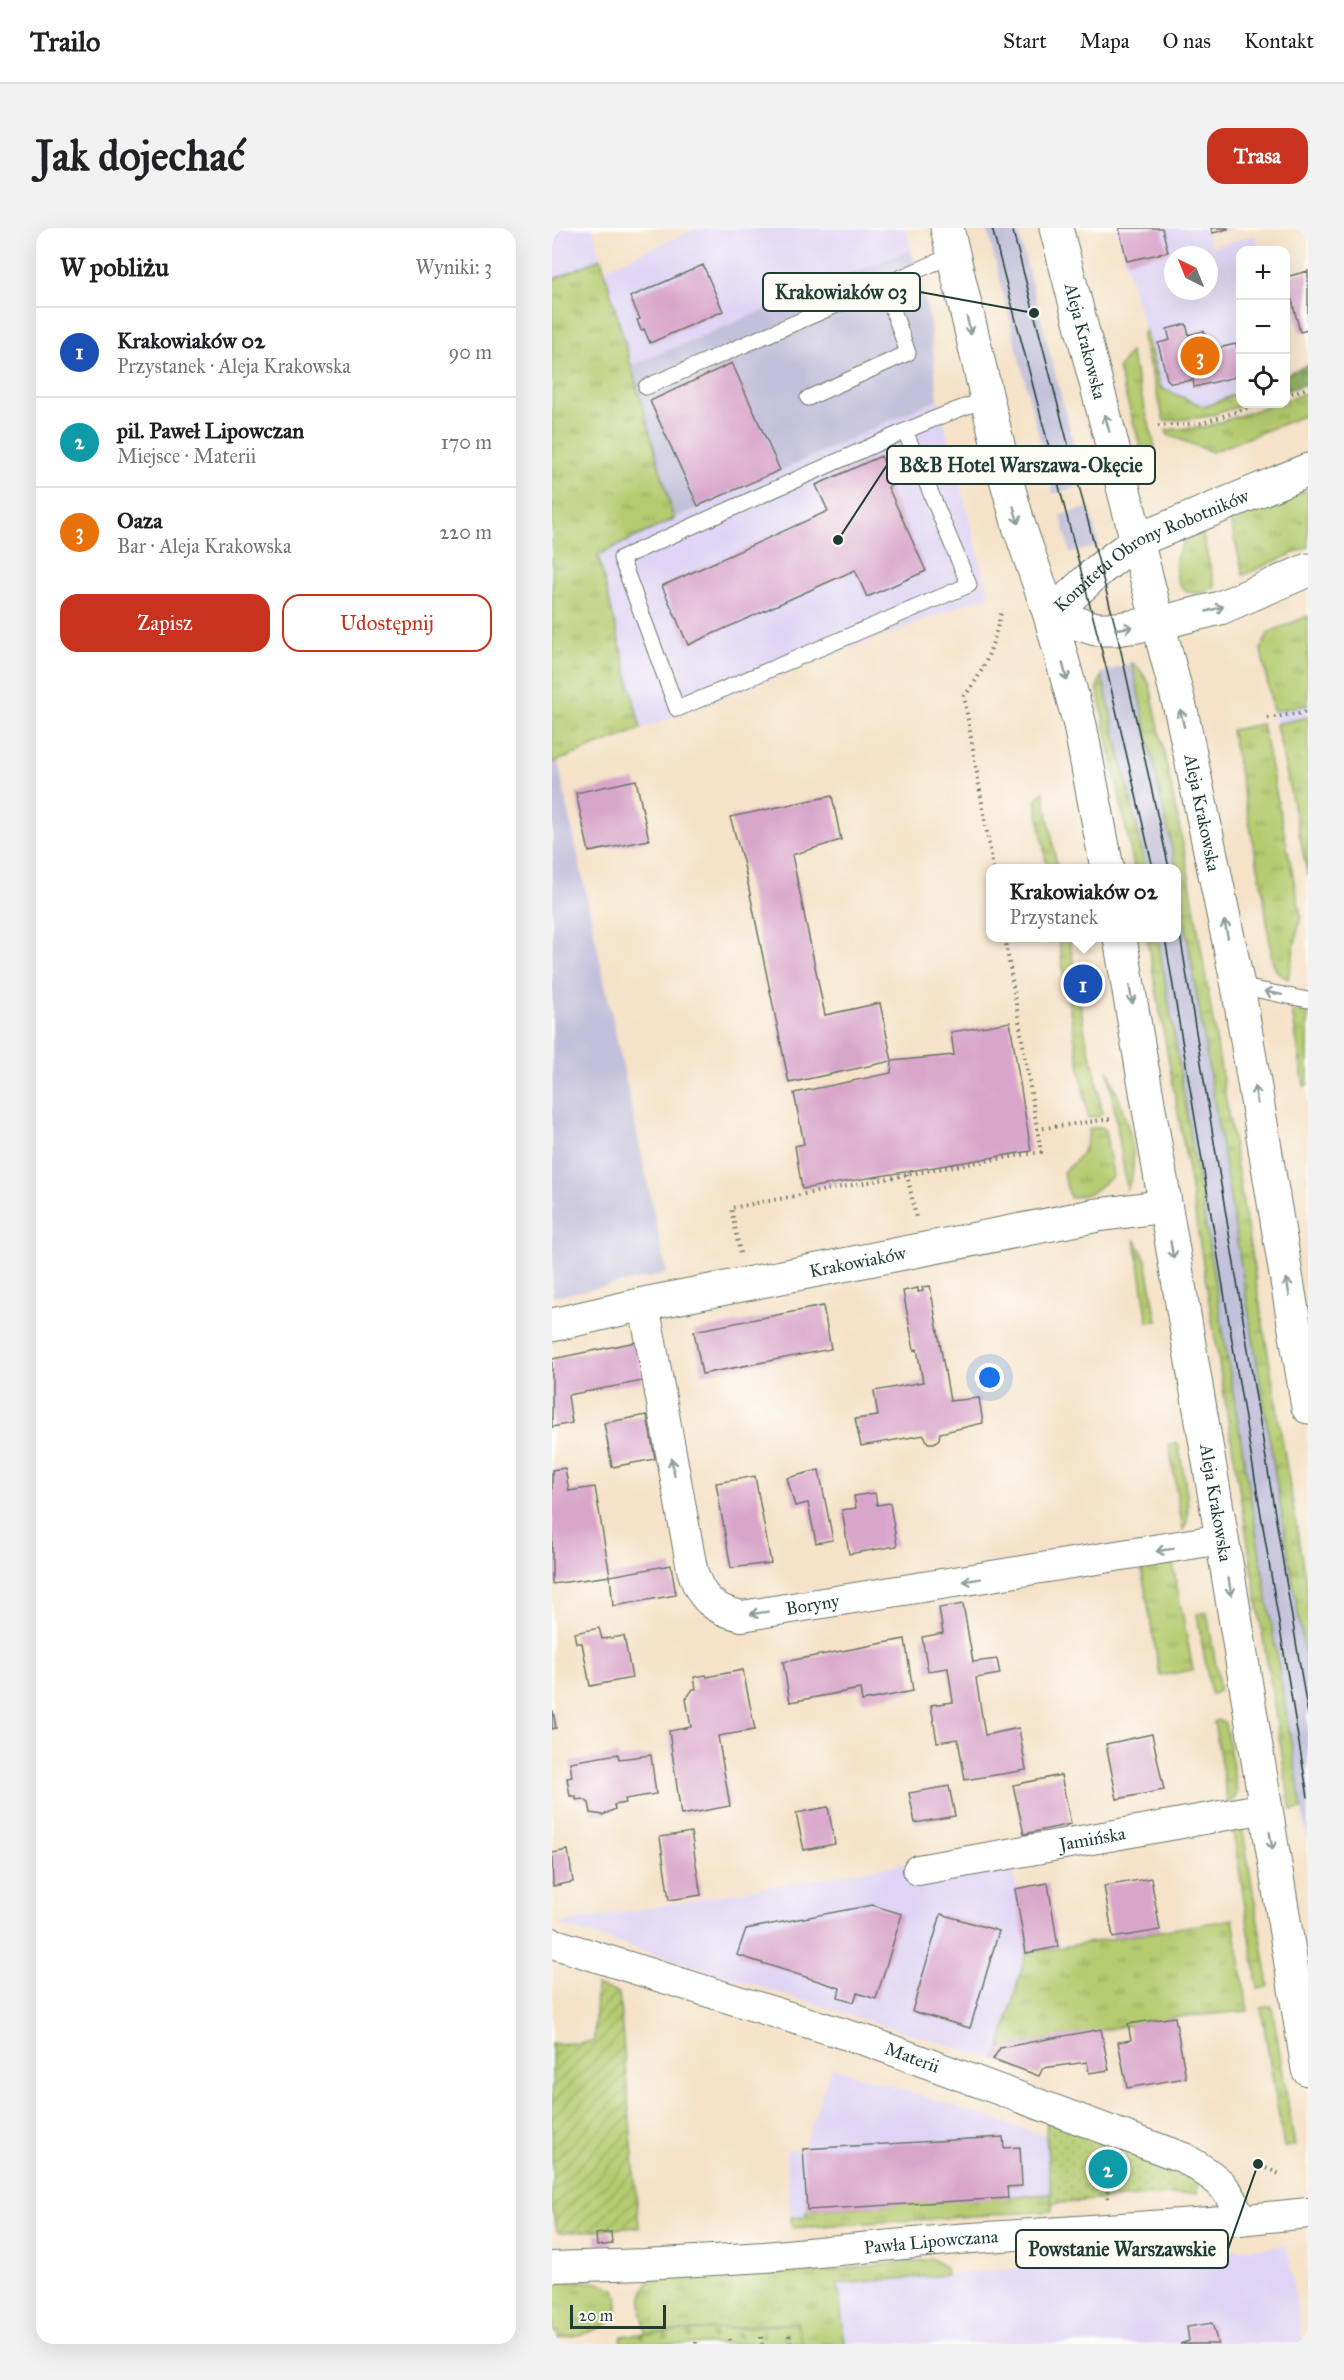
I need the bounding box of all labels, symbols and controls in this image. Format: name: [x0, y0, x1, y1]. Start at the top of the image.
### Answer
text: Trailo: [30, 24, 100, 59]
text: Start: [1003, 28, 1047, 54]
text: Mapa: [1080, 28, 1130, 54]
text: O nas: [1163, 28, 1211, 54]
text: Kontakt: [1244, 28, 1314, 54]
button: Trasa: [1207, 128, 1308, 184]
text: Jak dojechać: [36, 130, 245, 182]
north arrow: [1164, 246, 1218, 300]
map controls: [1236, 246, 1290, 408]
button: +: [1236, 246, 1290, 300]
text: W pobliżu: [60, 251, 169, 283]
text: Wyniki: 3: [415, 255, 492, 279]
callout: Krakowiaków 03: [763, 273, 920, 311]
text: Krakowiaków 03: [775, 280, 907, 305]
street label: Aleja Krakowska: [1059, 280, 1111, 402]
button: −: [1236, 300, 1290, 354]
one-way arrow: [964, 316, 975, 335]
text: Krakowiaków 02: [117, 327, 265, 354]
pin: 3: [1180, 334, 1220, 378]
text: 1: [76, 340, 83, 364]
text: 90 m: [449, 340, 492, 364]
text: Przystanek · Aleja Krakowska: [117, 354, 351, 378]
button: locate: [1236, 354, 1290, 408]
one-way arrow: [1101, 414, 1112, 433]
text: pil. Paweł Lipowczan: [117, 417, 304, 444]
text: 2: [75, 430, 84, 454]
text: 170 m: [441, 430, 492, 454]
text: Miejsce · Materii: [117, 444, 256, 468]
callout: B&B Hotel Warszawa-Okęcie: [887, 446, 1155, 484]
text: B&B Hotel Warszawa-Okęcie: [899, 453, 1143, 477]
street label: Komitetu Obrony Robotników: [1049, 484, 1252, 617]
one-way arrow: [1011, 505, 1022, 524]
text: Oaza: [117, 507, 163, 534]
text: 3: [76, 520, 84, 544]
text: 220 m: [440, 520, 492, 544]
text: Bar · Aleja Krakowska: [117, 534, 291, 558]
button: Zapisz: [60, 594, 270, 652]
button: Udostępnij: [282, 594, 492, 652]
one-way arrow: [1205, 603, 1224, 614]
one-way arrow: [1114, 622, 1134, 633]
one-way arrow: [1060, 662, 1071, 681]
one-way arrow: [1176, 708, 1188, 727]
street label: Aleja Krakowska: [1179, 751, 1225, 874]
popup: [986, 864, 1181, 942]
text: Krakowiaków 02: [1010, 878, 1158, 905]
text: Przystanek: [1010, 905, 1098, 929]
one-way arrow: [1220, 920, 1232, 939]
pin: 1: [1064, 962, 1102, 1006]
one-way arrow: [1126, 985, 1137, 1004]
one-way arrow: [1264, 987, 1283, 998]
one-way arrow: [1251, 1085, 1262, 1105]
one-way arrow: [1167, 1239, 1178, 1259]
street label: Krakowiaków: [807, 1242, 908, 1282]
one-way arrow: [1282, 1278, 1293, 1297]
your location: [975, 1363, 1004, 1392]
street label: Aleja Krakowska: [1195, 1441, 1237, 1564]
one-way arrow: [667, 1458, 678, 1477]
one-way arrow: [1155, 1544, 1175, 1555]
one-way arrow: [963, 1575, 982, 1586]
one-way arrow: [1225, 1576, 1236, 1596]
street label: Boryny: [784, 1589, 841, 1620]
one-way arrow: [749, 1608, 769, 1619]
street label: Jamińska: [1055, 1822, 1127, 1857]
one-way arrow: [1266, 1831, 1277, 1851]
street label: Materii: [882, 2037, 943, 2078]
pin: 2: [1088, 2146, 1128, 2192]
street label: Pawła Lipowczana: [863, 2225, 999, 2259]
callout: Powstanie Warszawskie: [1016, 2230, 1228, 2268]
text: Powstanie Warszawskie: [1028, 2237, 1217, 2261]
scale bar: [570, 2302, 666, 2330]
text: 20 m: [579, 2306, 613, 2325]

